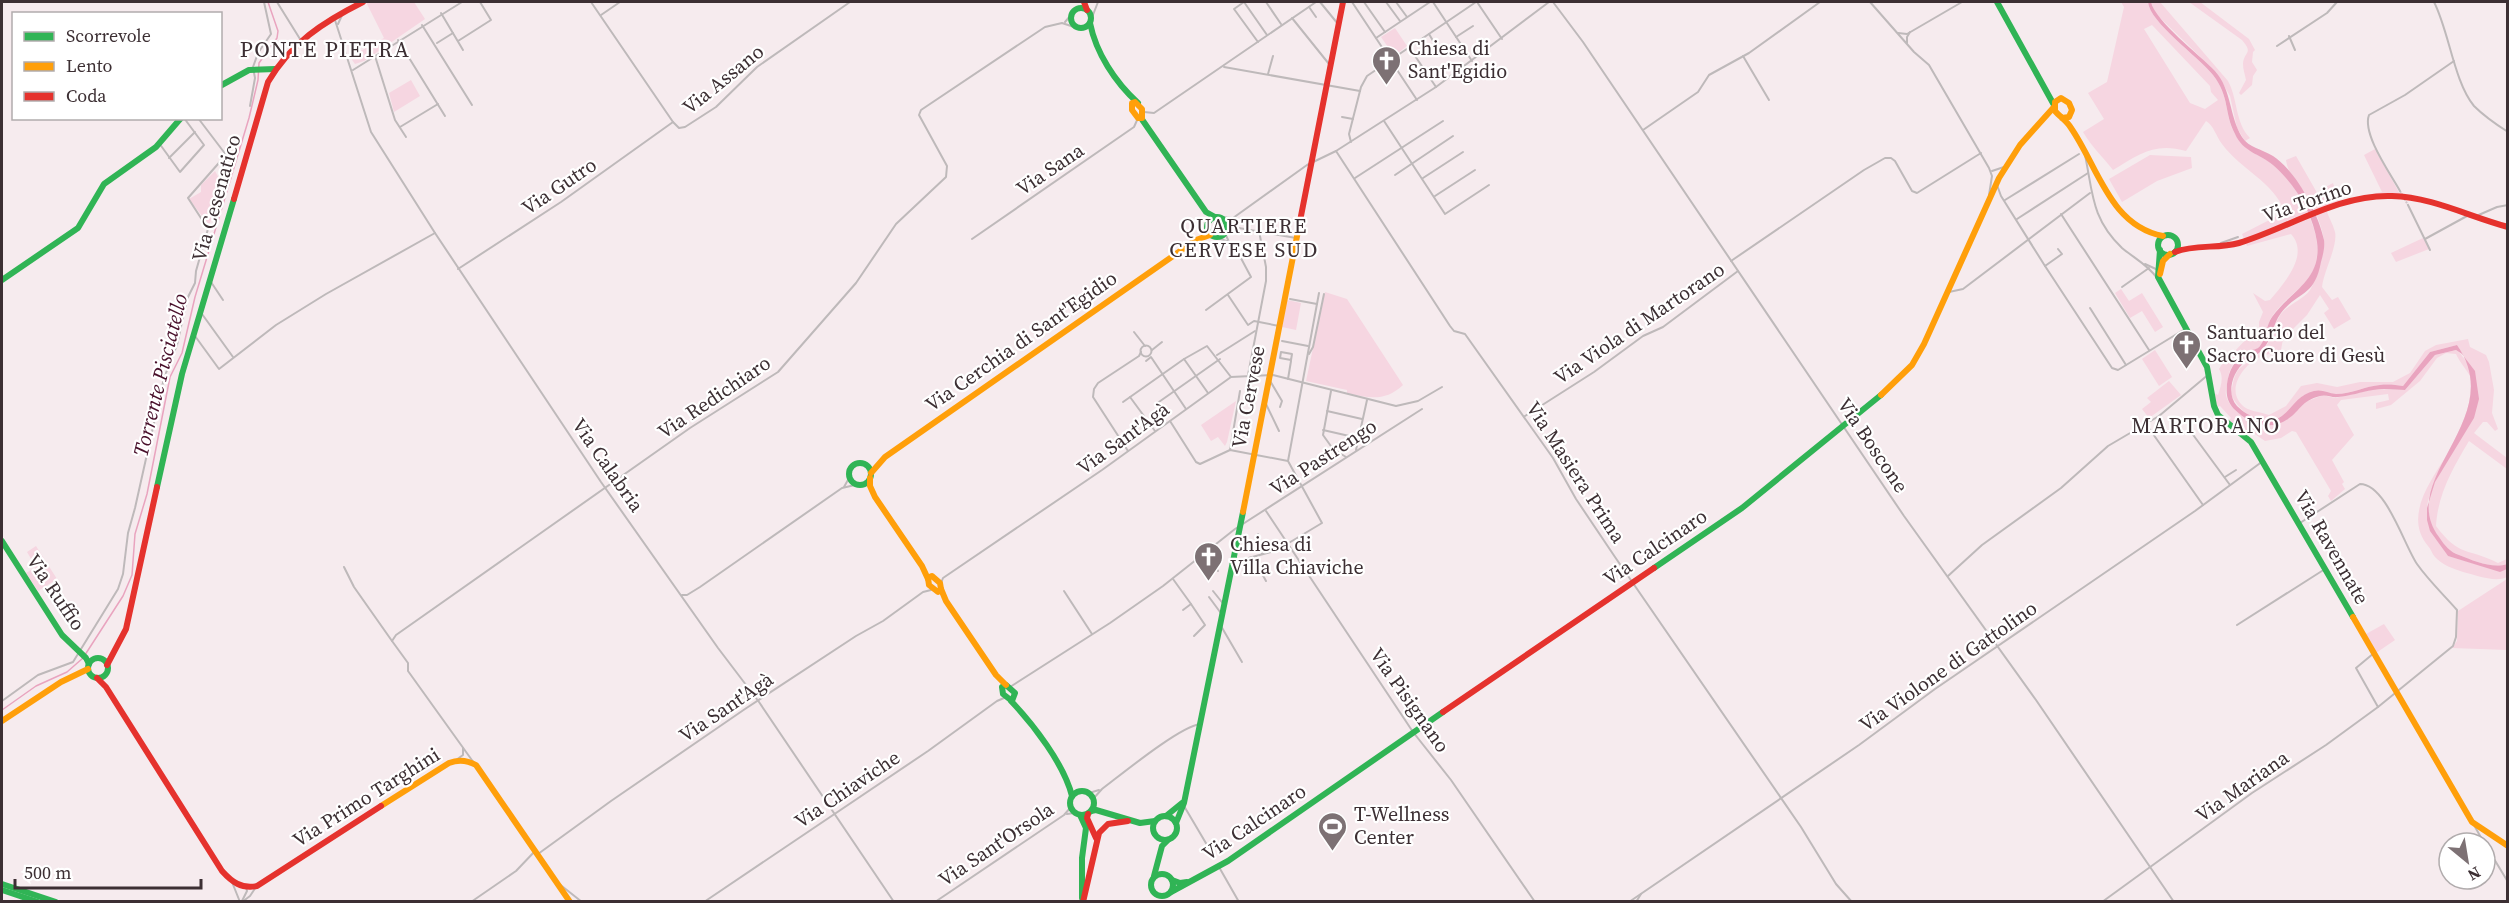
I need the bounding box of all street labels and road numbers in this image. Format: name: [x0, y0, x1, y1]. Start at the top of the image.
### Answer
street label: Via Assano: [676, 37, 770, 121]
street label: Via Cesenatico: [185, 131, 247, 265]
street label: Via Sana: [1011, 136, 1090, 202]
street label: Via Gutro: [516, 151, 602, 221]
street label: Via Torino: [2259, 173, 2355, 229]
street label: Via Viola di Martorano: [1548, 255, 1730, 391]
street label: Via Cerchia di Sant'Egidio: [919, 264, 1123, 418]
street label: Via Cervese: [1224, 343, 1272, 451]
street label: Via Redichiaro: [652, 349, 776, 445]
street label: Via Boscone: [1831, 392, 1915, 498]
street label: Via Sant'Agà: [1071, 394, 1176, 481]
street label: Via Masiera Prima: [1520, 396, 1633, 549]
street label: Via Pastrengo: [1264, 412, 1382, 502]
street label: Via Calabria: [565, 413, 651, 518]
street label: Via Ravennate: [2288, 485, 2376, 609]
street label: Via Calcinaro: [1598, 502, 1712, 592]
street label: Via Ruffio: [20, 548, 92, 636]
street label: Via Violone di Gattolino: [1853, 594, 2043, 738]
street label: Via Pisignano: [1364, 642, 1456, 758]
street label: Via Sant'Agà: [673, 665, 779, 749]
street label: Via Primo Targhini: [287, 740, 445, 854]
street label: Via Chiaviche: [789, 743, 905, 835]
street label: Via Mariana: [2190, 743, 2295, 828]
street label: Via Calcinaro: [1197, 777, 1311, 867]
street label: Via Sant'Orsola: [933, 795, 1060, 893]

